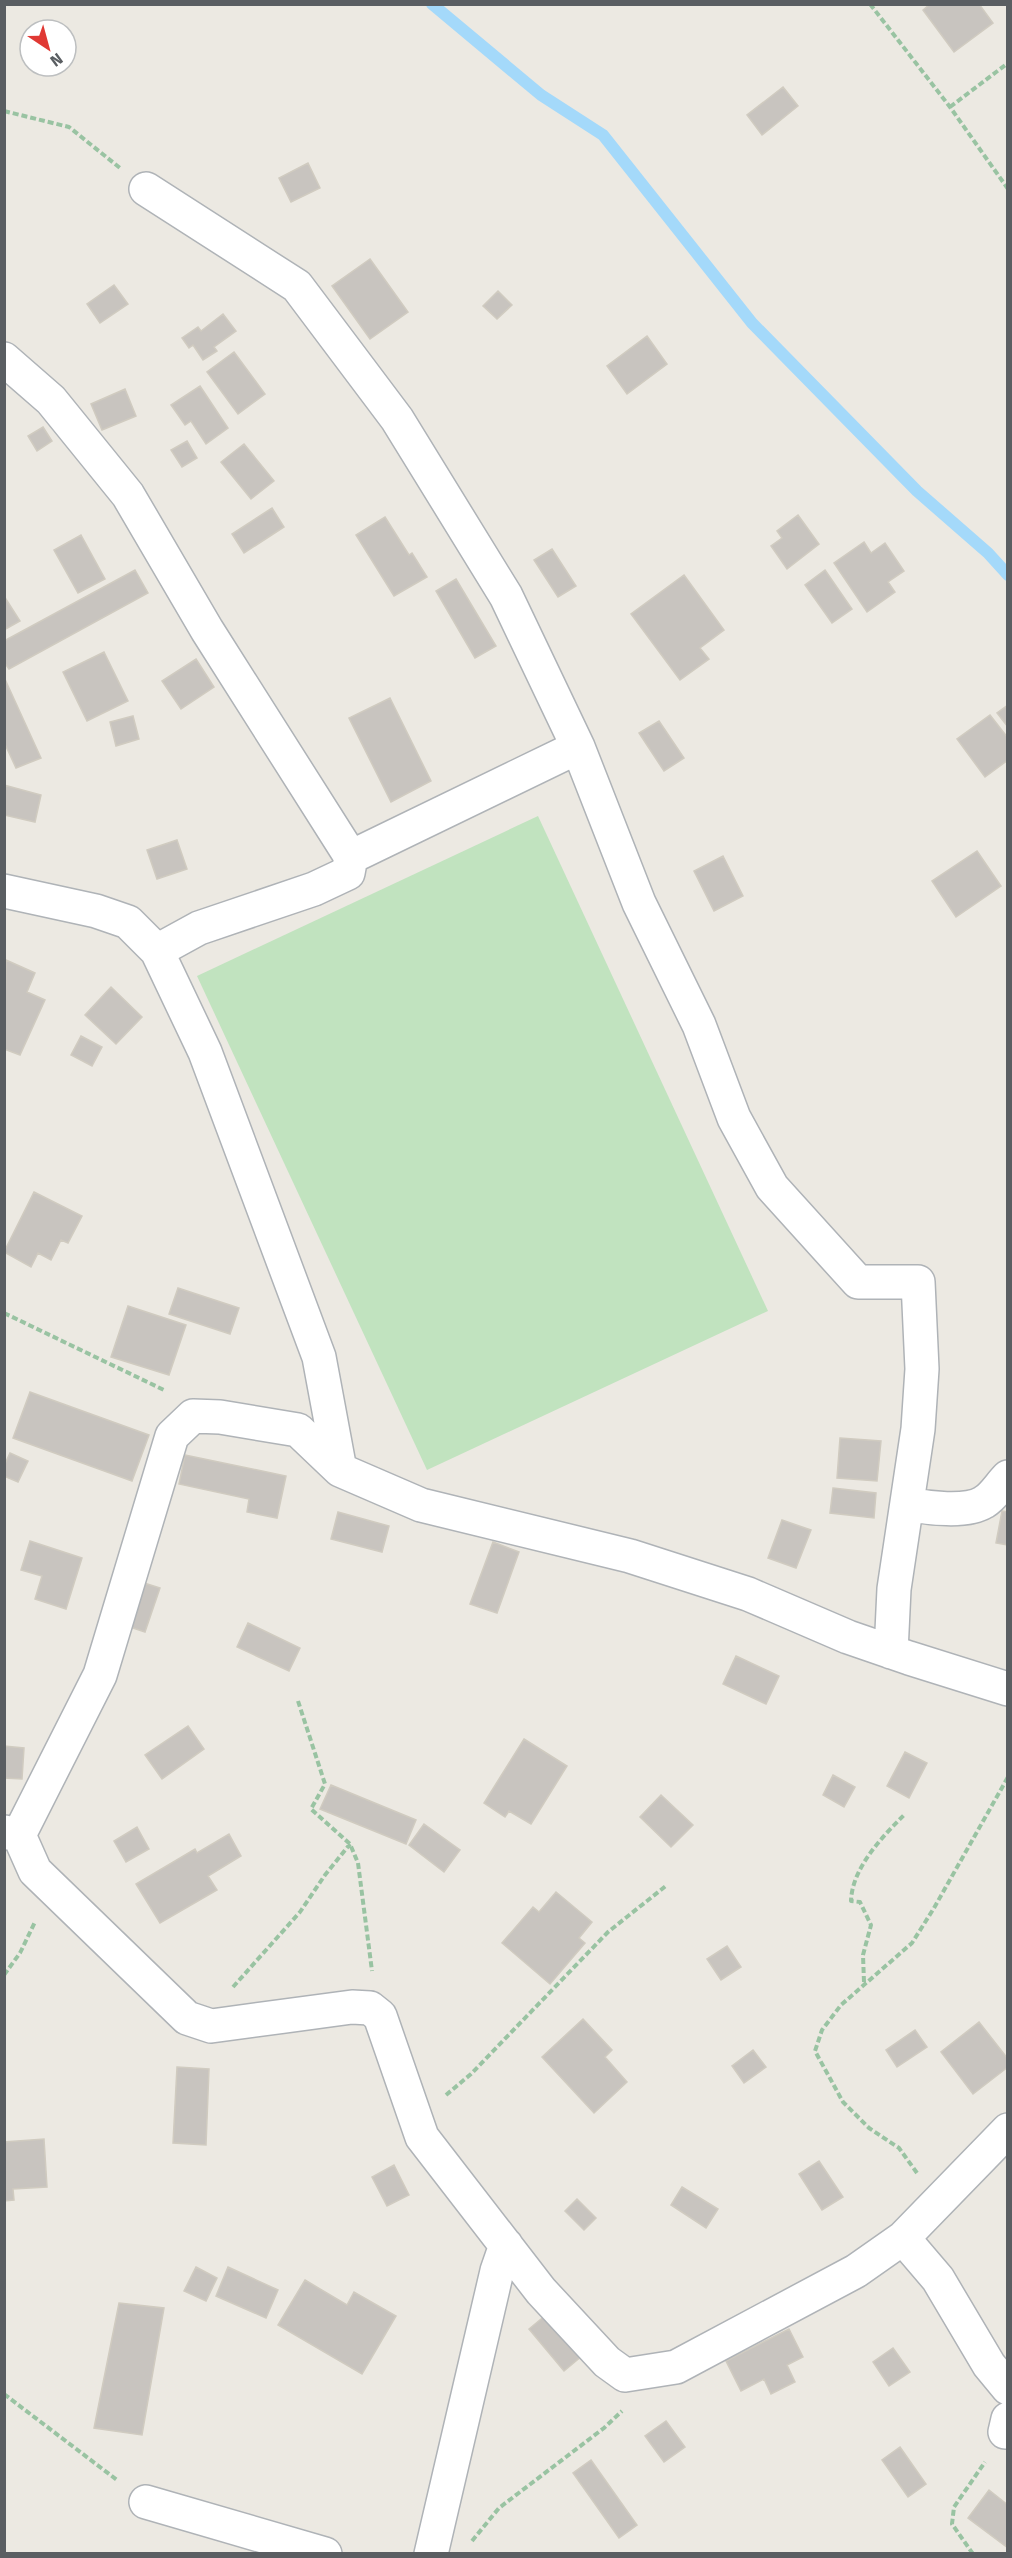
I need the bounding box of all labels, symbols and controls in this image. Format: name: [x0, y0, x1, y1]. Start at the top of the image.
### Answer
north arrow: [18, 18, 78, 78]
text: N: [47, 49, 66, 71]

